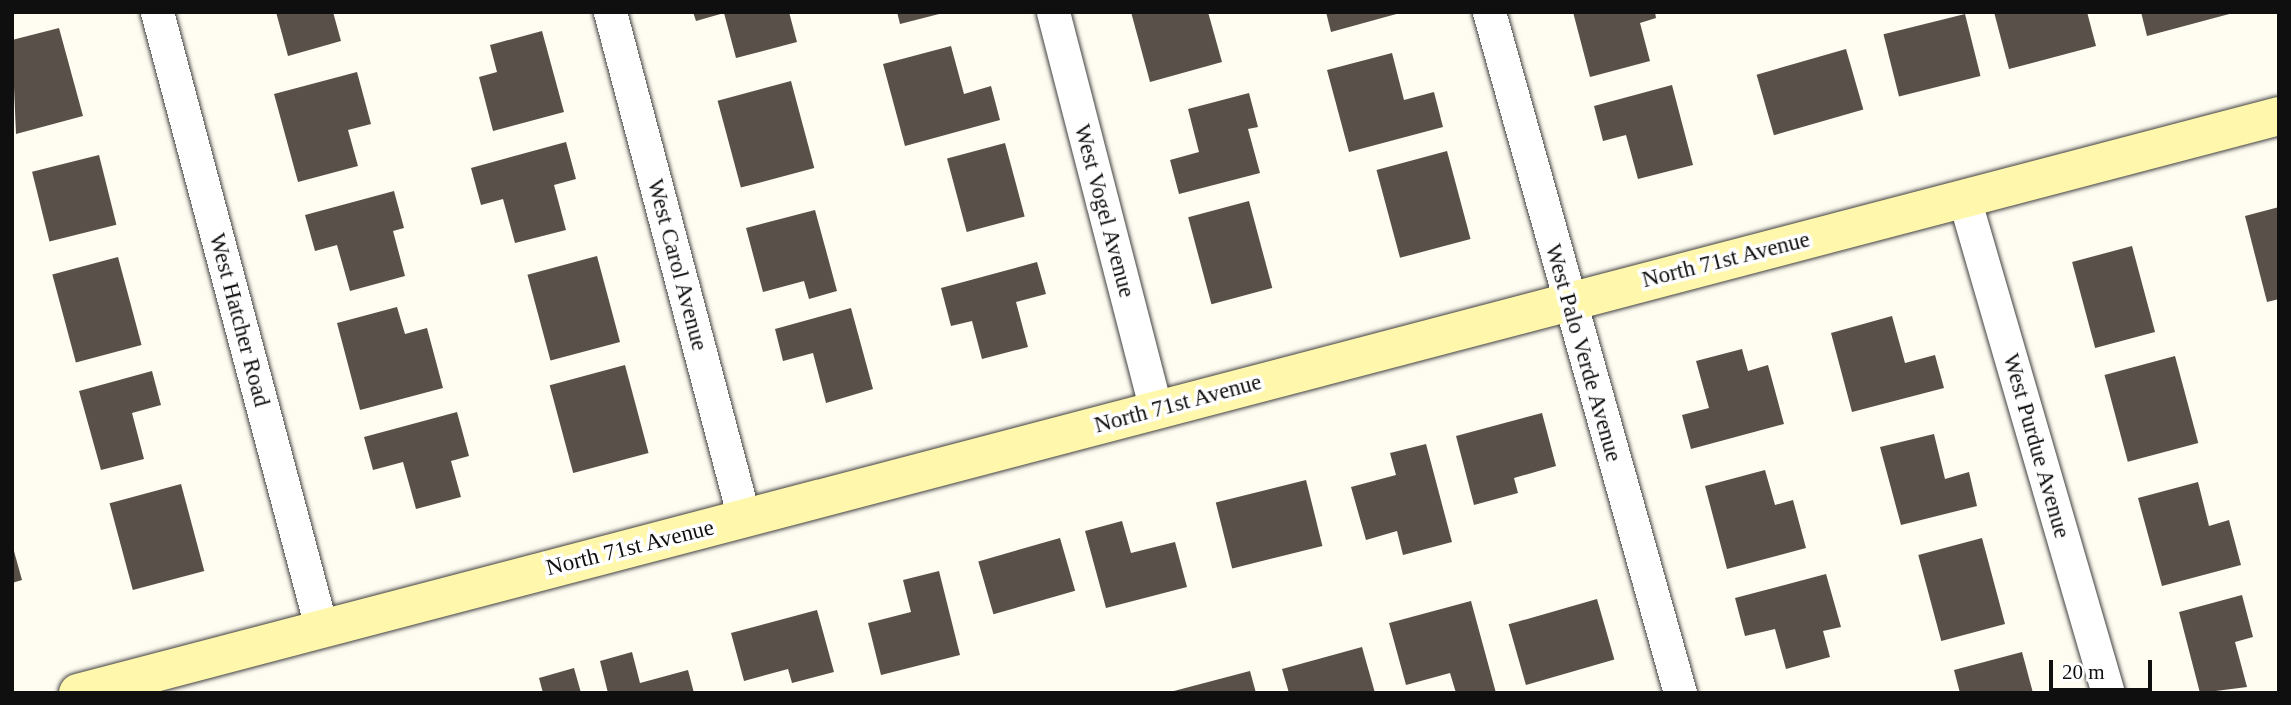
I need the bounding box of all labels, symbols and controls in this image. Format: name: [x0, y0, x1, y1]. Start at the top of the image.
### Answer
street label: West Vogel Avenue: [1067, 121, 1141, 301]
street label: West Carol Avenue: [641, 176, 713, 354]
street label: North 71st Avenue: [1639, 226, 1813, 294]
street label: West Hatcher Road: [203, 230, 275, 410]
street label: West Palo Verde Avenue: [1538, 240, 1628, 466]
street label: West Purdue Avenue: [1996, 350, 2076, 542]
street label: North 71st Avenue: [1091, 368, 1265, 440]
street label: North 71st Avenue: [543, 514, 717, 582]
scale bar: [2053, 646, 2156, 690]
text: 20 m: [2062, 660, 2105, 684]

